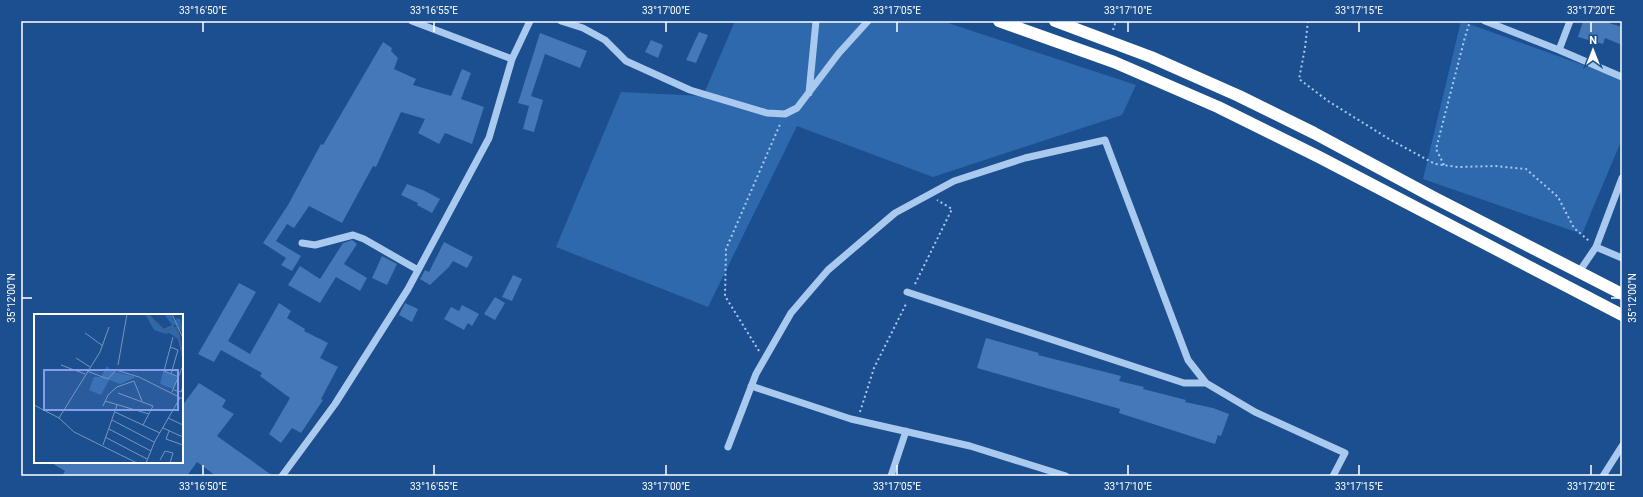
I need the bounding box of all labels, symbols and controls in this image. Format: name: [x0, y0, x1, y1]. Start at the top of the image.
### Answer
text: 33°16'50"E: [179, 5, 227, 16]
text: 33°16'55"E: [410, 5, 458, 16]
text: 33°17'00"E: [642, 5, 690, 16]
text: 33°17'05"E: [873, 5, 921, 16]
text: 33°17'10"E: [1104, 5, 1152, 16]
text: 33°17'15"E: [1335, 5, 1383, 16]
text: 33°17'20"E: [1567, 5, 1615, 16]
north arrow: [1573, 30, 1613, 70]
text: N: [1589, 34, 1597, 47]
text: 35°12'00"N: [6, 273, 17, 323]
text: 35°12'00"N: [1627, 273, 1638, 323]
inset map: [34, 314, 183, 463]
text: 33°16'50"E: [179, 481, 227, 492]
text: 33°16'55"E: [410, 481, 458, 492]
text: 33°17'00"E: [642, 481, 690, 492]
text: 33°17'05"E: [873, 481, 921, 492]
text: 33°17'10"E: [1104, 481, 1152, 492]
text: 33°17'15"E: [1335, 481, 1383, 492]
text: 33°17'20"E: [1567, 481, 1615, 492]

